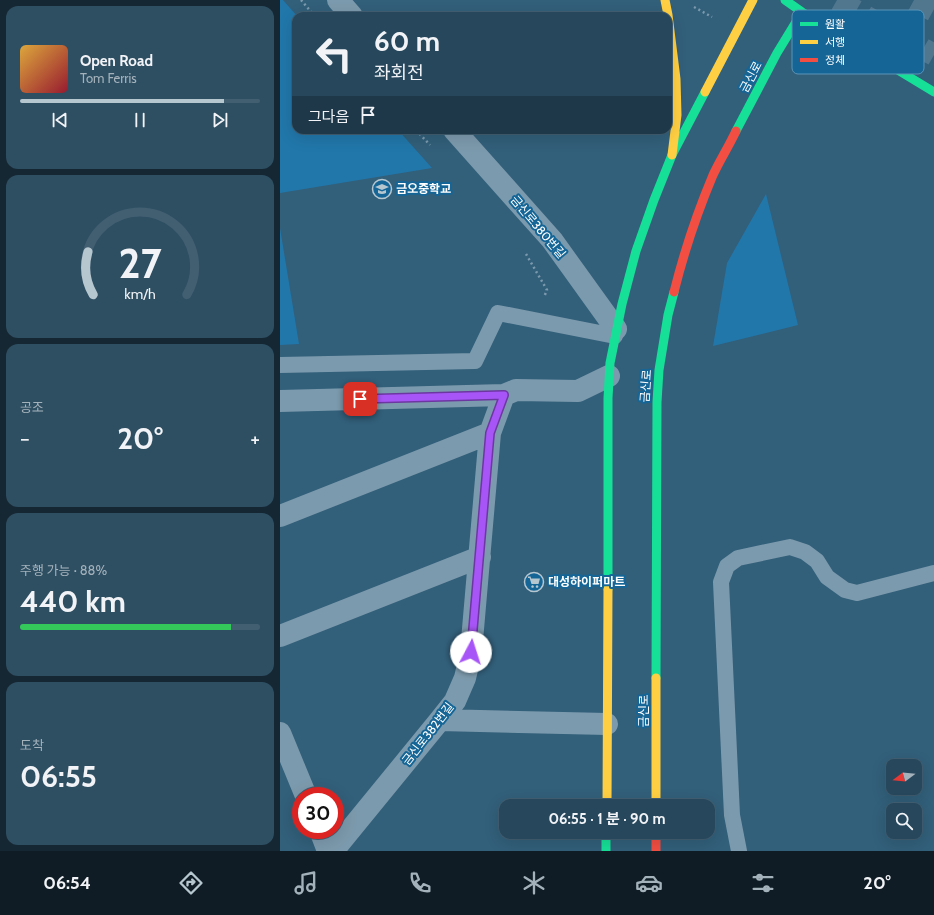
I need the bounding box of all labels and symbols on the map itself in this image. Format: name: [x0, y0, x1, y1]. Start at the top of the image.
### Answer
legend: [792, 10, 924, 74]
text: 원활: [825, 17, 845, 31]
text: 서행: [825, 35, 845, 49]
text: 정체: [825, 53, 845, 67]
street label: 금신로: [736, 59, 765, 95]
school or university icon: 금오중학교: [371, 178, 393, 200]
place label: 금오중학교: [396, 181, 451, 196]
street label: 금신로380번길: [508, 192, 569, 261]
street label: 금신로: [637, 369, 654, 403]
pin: [343, 382, 377, 416]
supermarket icon: 대성하이퍼마트: [523, 571, 545, 593]
place label: 대성하이퍼마트: [548, 574, 625, 589]
position arrow: [450, 631, 492, 673]
street label: 금신로: [636, 694, 651, 728]
street label: 금신로382번길: [399, 699, 457, 768]
north arrow: [886, 759, 922, 795]
speed limit sign: 30: [292, 787, 344, 839]

